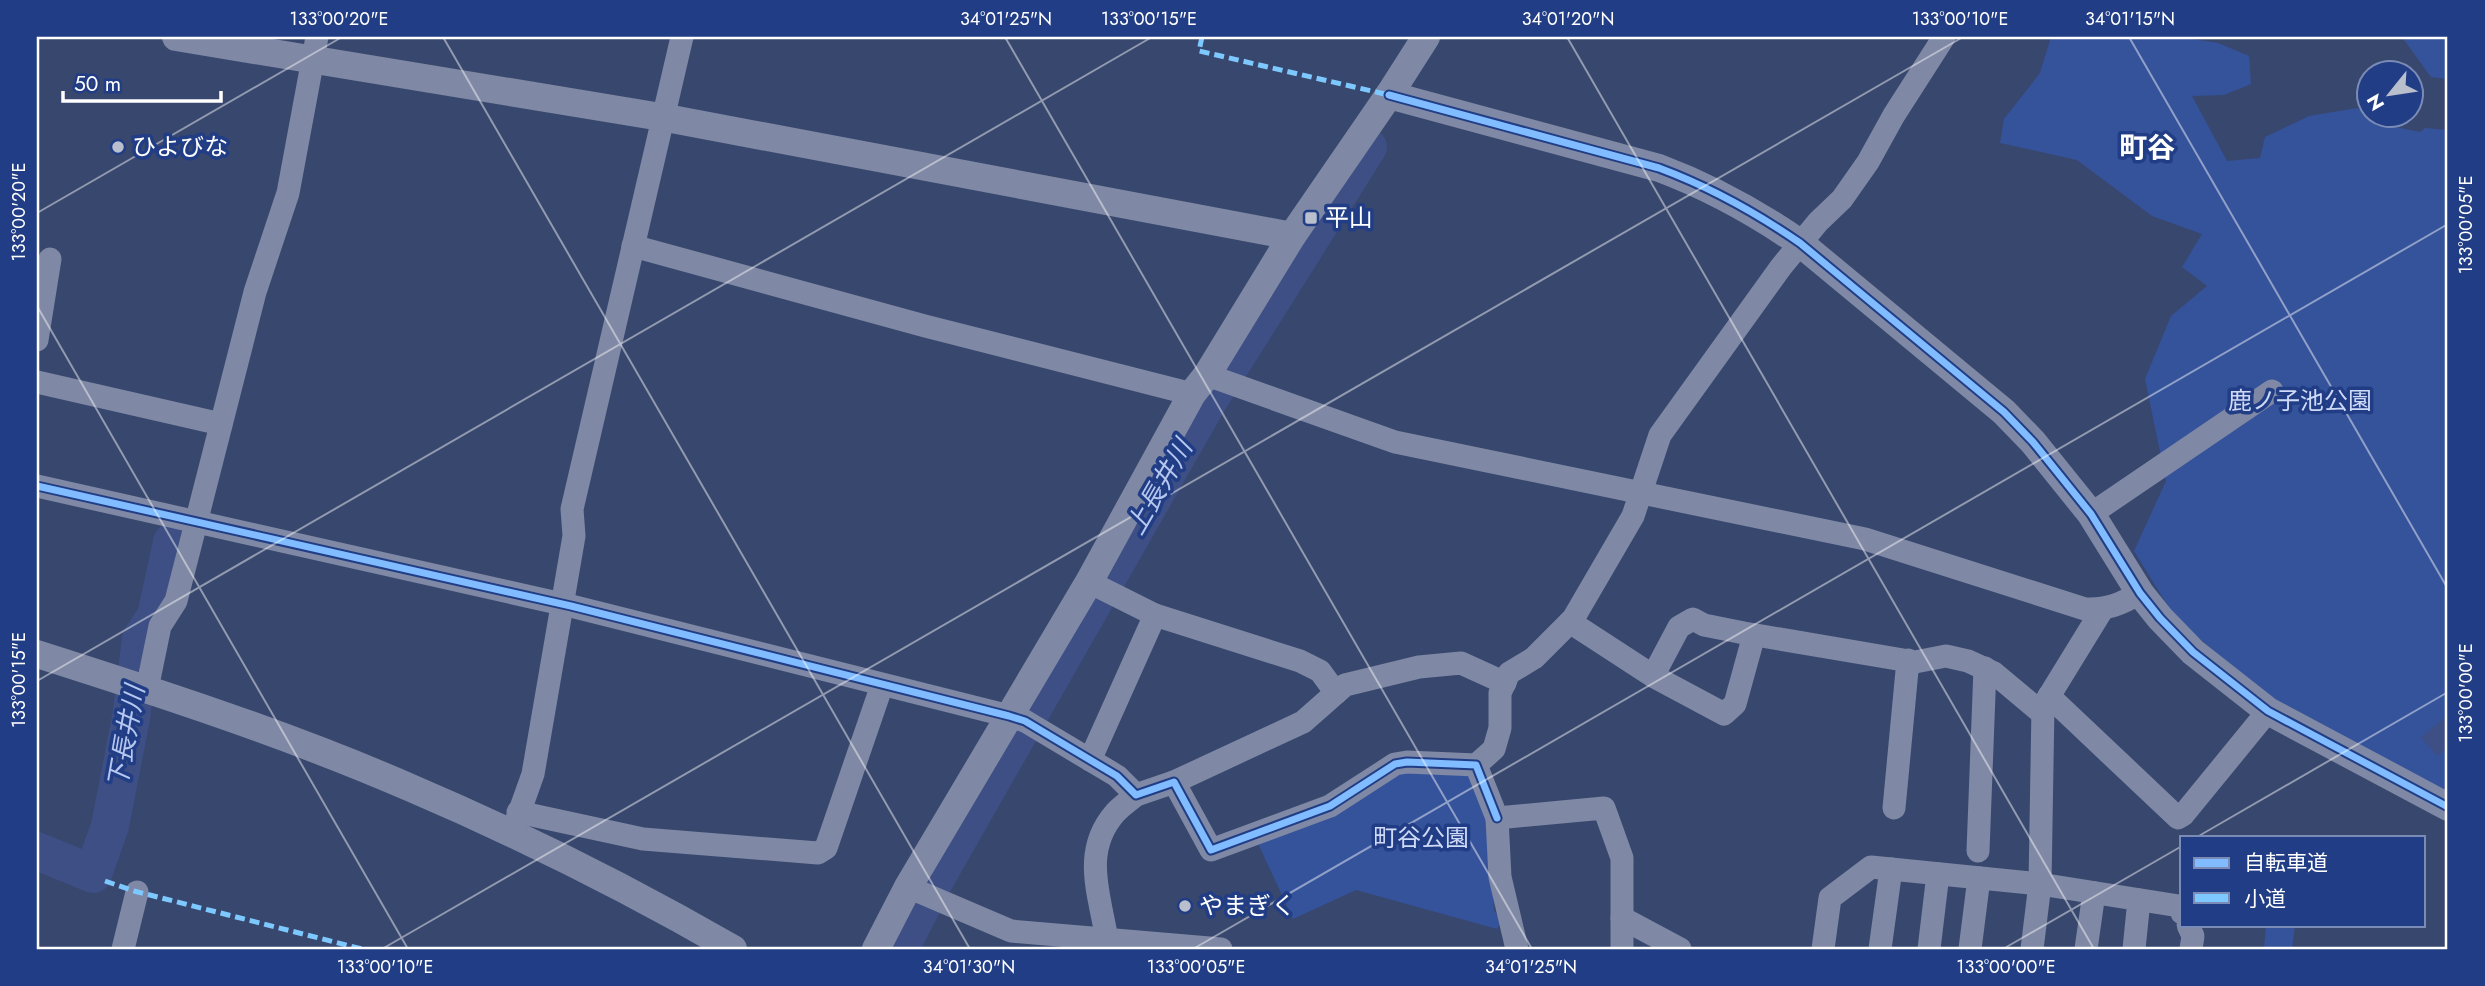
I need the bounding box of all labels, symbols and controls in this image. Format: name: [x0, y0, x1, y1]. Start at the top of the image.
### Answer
text: 133°00'20"E: [290, 6, 388, 32]
text: 34°01'25"N: [960, 6, 1052, 32]
text: 133°00'15"E: [1101, 6, 1197, 32]
text: 34°01'20"N: [1522, 6, 1614, 32]
text: 133°00'10"E: [1912, 6, 2008, 32]
text: 34°01'15"N: [2085, 6, 2175, 32]
scale bar: [63, 60, 220, 104]
north arrow: [2356, 60, 2426, 130]
text: 50 m: [74, 69, 121, 99]
text: N: [2360, 89, 2391, 116]
district label: 町谷: [2119, 127, 2175, 168]
place label: ひよびな: [132, 129, 228, 164]
marker: ひよびな: [110, 139, 126, 155]
text: 133°00'20"E: [6, 163, 32, 261]
text: 133°00'05"E: [2453, 176, 2479, 274]
place label: 平山: [1325, 200, 1373, 235]
marker: 平山: [1303, 210, 1319, 226]
park label: 鹿ノ子池公園: [2228, 383, 2372, 418]
water label: 上長井川: [1117, 430, 1203, 542]
text: 133°00'15"E: [6, 632, 32, 728]
text: 133°00'00"E: [2453, 643, 2479, 743]
water label: 下長井川: [98, 680, 154, 792]
park label: 町谷公園: [1373, 820, 1469, 855]
legend: [2180, 836, 2426, 926]
text: 自転車道: [2244, 848, 2328, 878]
text: 小道: [2244, 884, 2286, 914]
place label: やまぎく: [1199, 888, 1295, 923]
marker: やまぎく: [1177, 898, 1193, 914]
text: 133°00'10"E: [337, 954, 433, 980]
text: 34°01'30"N: [923, 954, 1015, 980]
text: 133°00'05"E: [1147, 954, 1245, 980]
text: 34°01'25"N: [1485, 954, 1577, 980]
text: 133°00'00"E: [1956, 954, 2056, 980]

